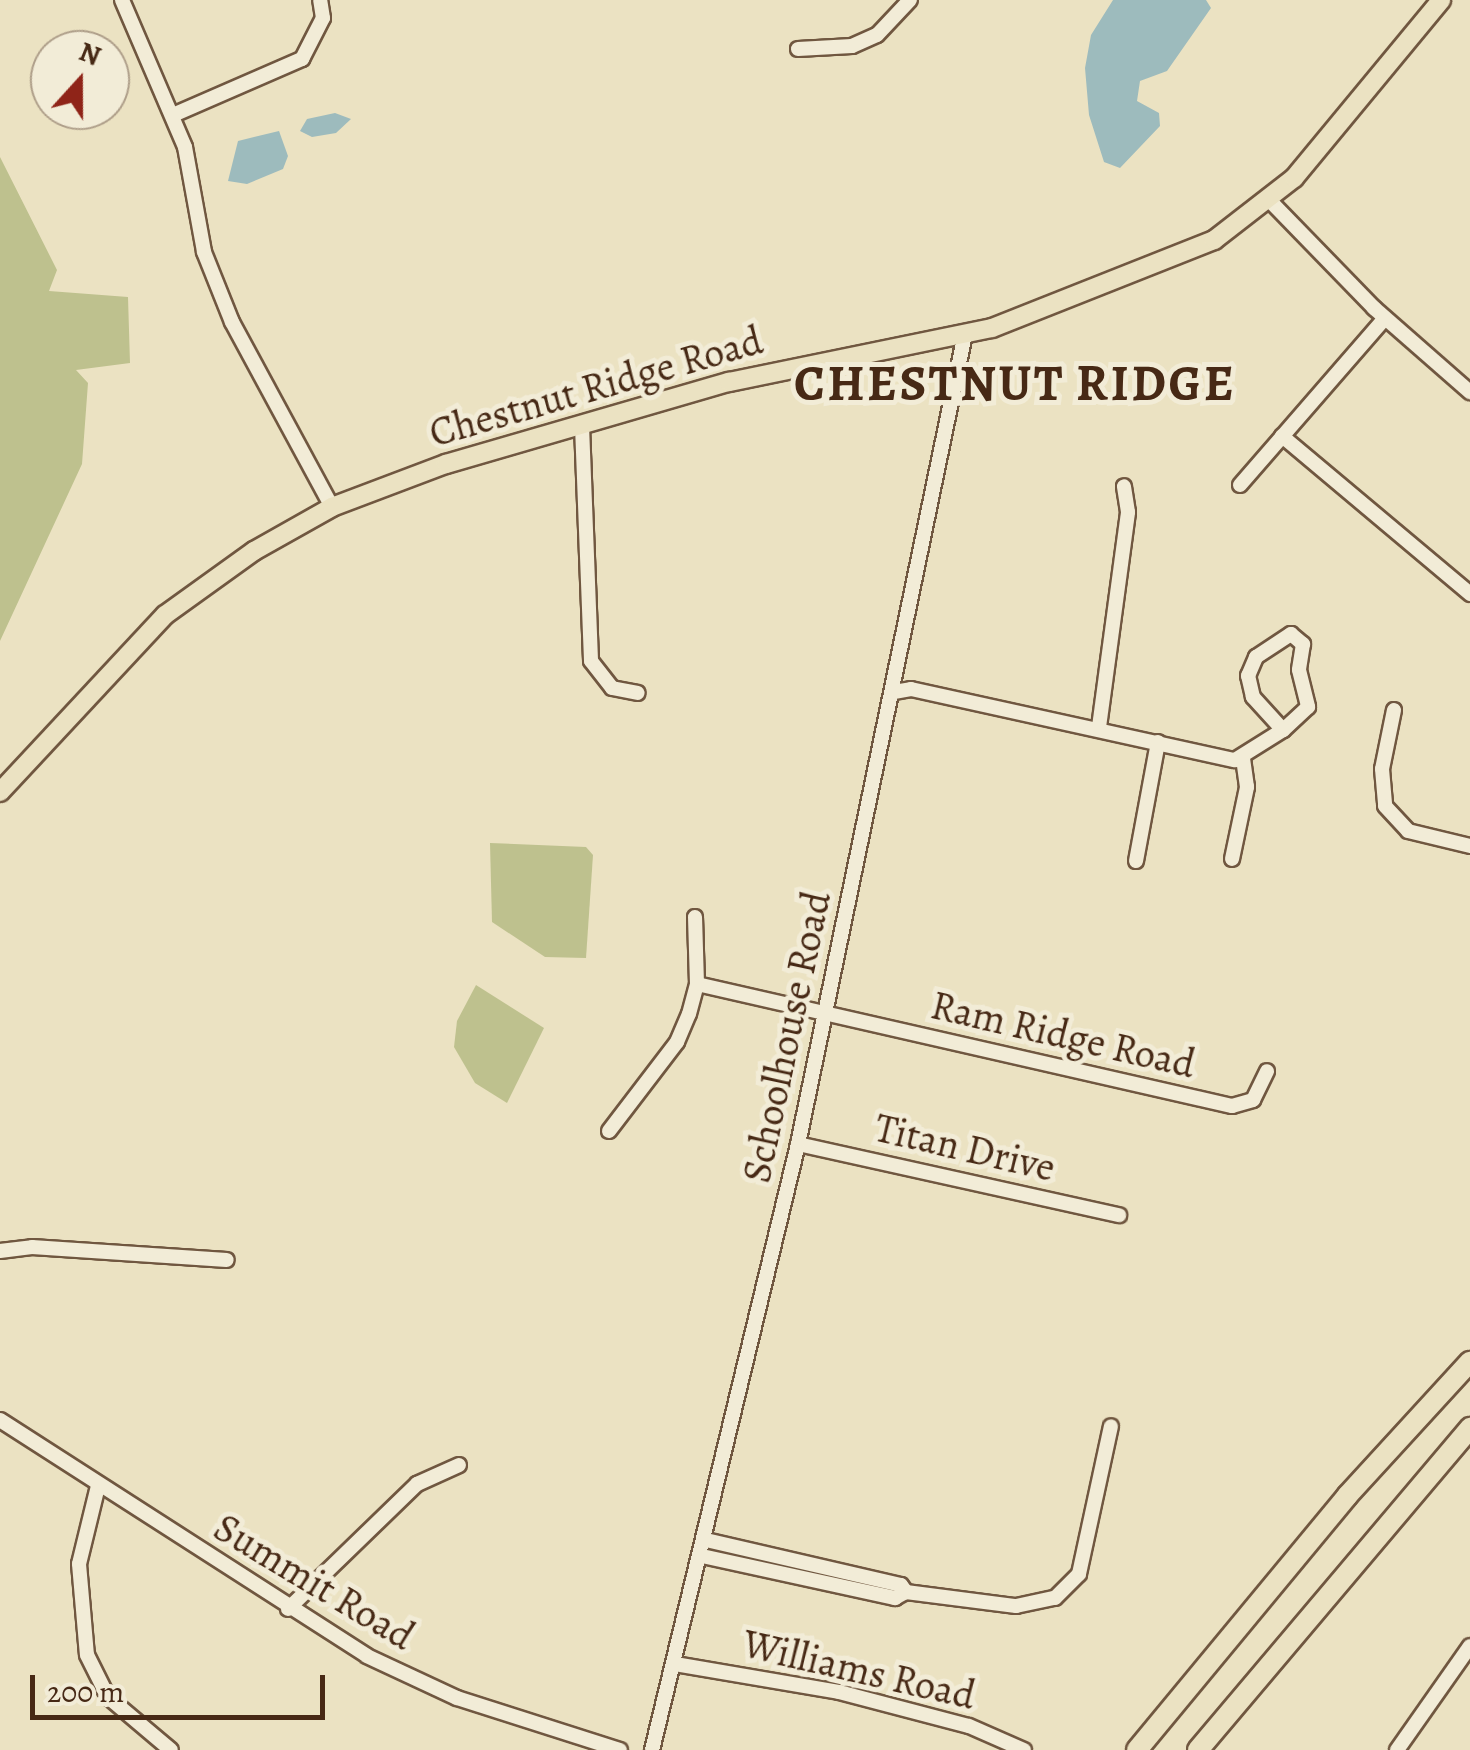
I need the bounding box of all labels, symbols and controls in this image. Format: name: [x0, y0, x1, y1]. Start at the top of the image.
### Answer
north arrow: [30, 30, 130, 130]
text: N: [74, 32, 106, 75]
street label: Chestnut Ridge Road: [424, 316, 768, 458]
district label: CHESTNUT RIDGE: [794, 354, 1236, 414]
street label: Schoolhouse Road: [733, 887, 841, 1187]
street label: Ram Ridge Road: [926, 981, 1200, 1089]
street label: Titan Drive: [870, 1104, 1060, 1192]
street label: Summit Road: [205, 1503, 423, 1661]
street label: Williams Road: [738, 1620, 980, 1720]
scale bar: [35, 1655, 330, 1717]
text: 200 m: [47, 1672, 124, 1712]

